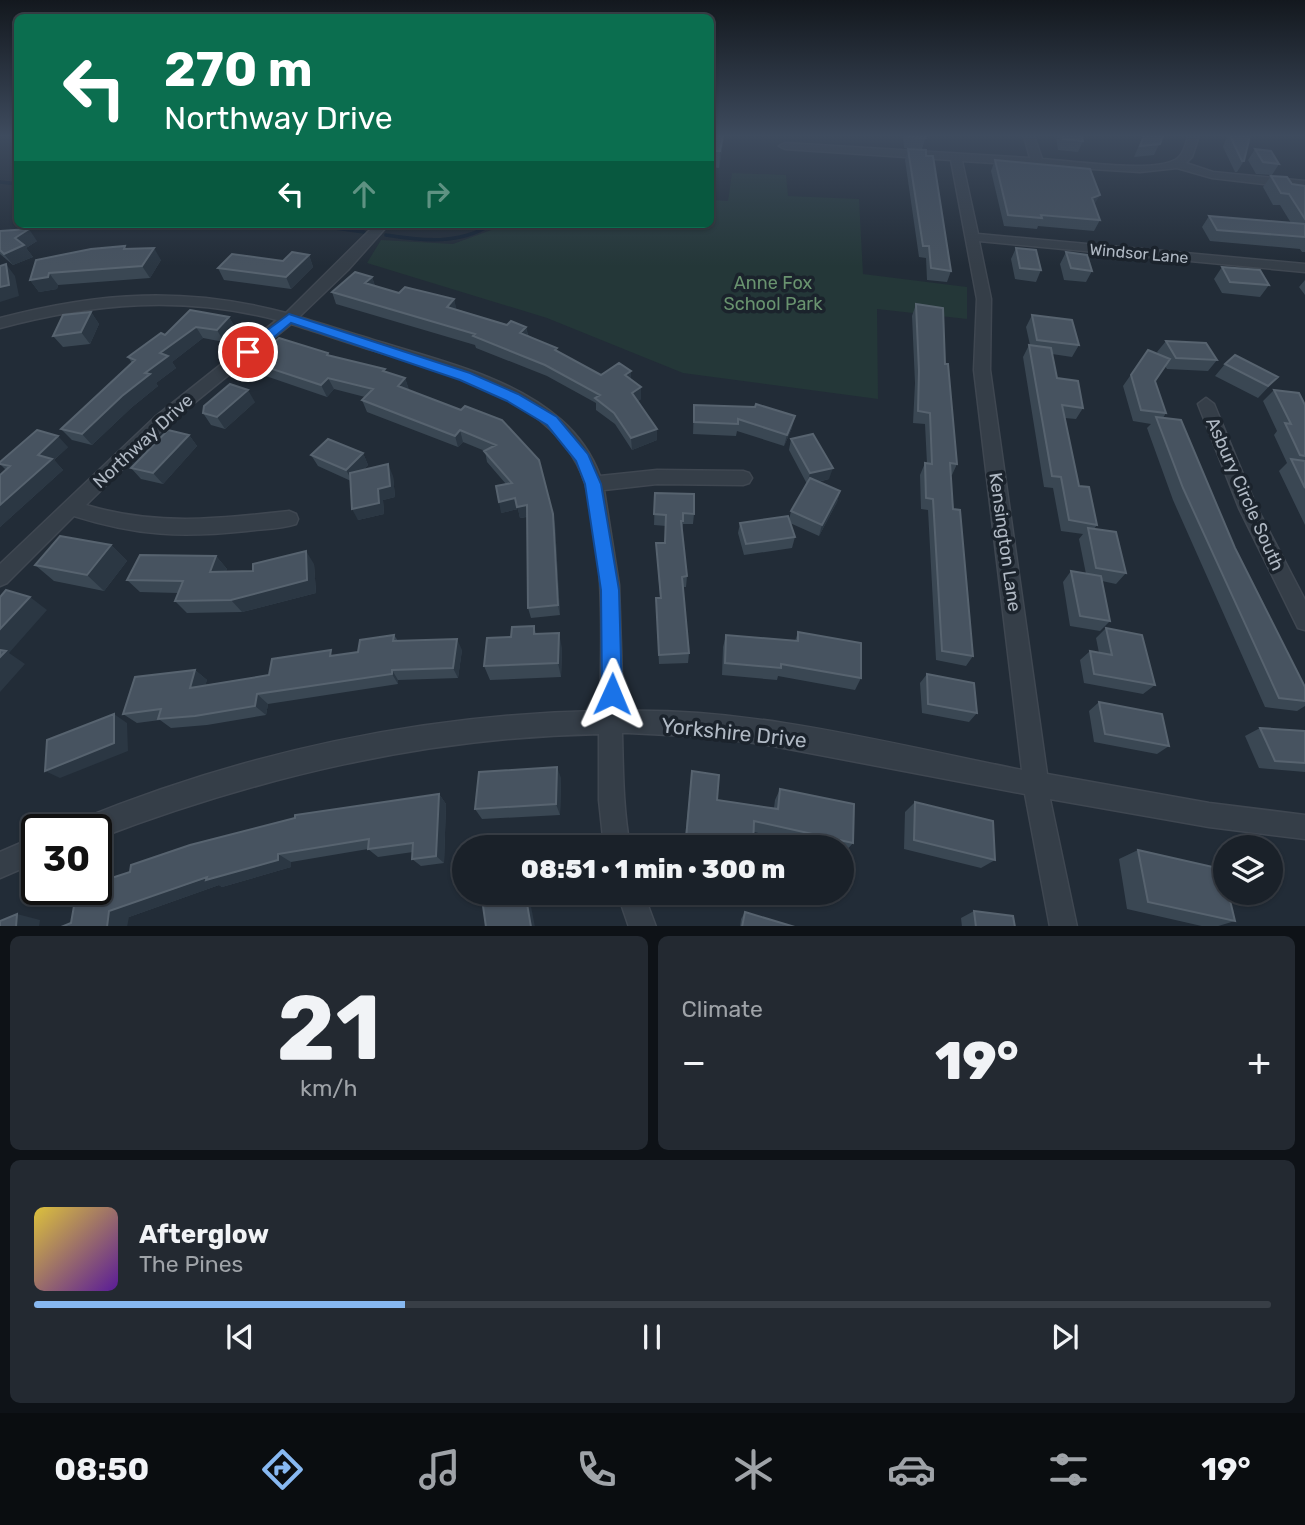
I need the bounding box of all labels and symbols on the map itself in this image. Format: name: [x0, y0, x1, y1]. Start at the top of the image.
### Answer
street label: Windsor Lane: [1089, 240, 1189, 267]
park label: Anne Fox School Park: [724, 272, 823, 315]
pin: [218, 322, 278, 382]
street label: Northway Drive: [88, 389, 198, 493]
street label: Asbury Circle South: [1201, 414, 1289, 574]
street label: Kensington Lane: [984, 471, 1026, 613]
position arrow: [575, 657, 649, 731]
street label: Yorkshire Drive: [660, 712, 808, 753]
speed limit sign: 30: [21, 814, 112, 905]

